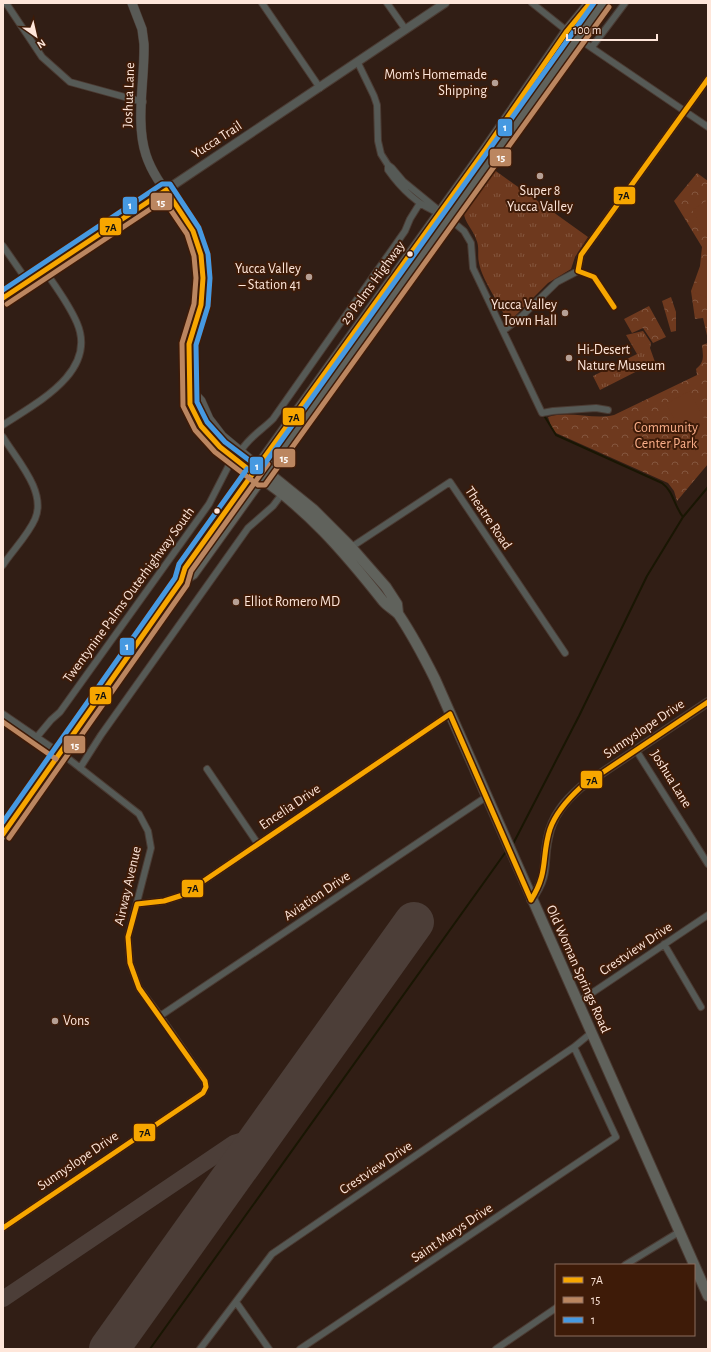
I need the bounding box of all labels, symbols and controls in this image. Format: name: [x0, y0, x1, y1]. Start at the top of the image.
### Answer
north arrow: [16, 16, 56, 56]
scale bar: [567, 16, 657, 42]
text: 100 m: [573, 24, 601, 36]
text: N: [35, 37, 48, 51]
street label: Joshua Lane: [121, 62, 137, 128]
place label: Mom's Homemade Shipping: [384, 68, 487, 98]
marker: Mom's Homemade Shipping: [490, 78, 500, 88]
line badge: 1: [497, 118, 513, 137]
street label: Yucca Trail: [189, 119, 245, 161]
text: 1: [503, 122, 507, 133]
line badge: 15: [489, 148, 512, 167]
text: 15: [497, 152, 506, 163]
marker: Super 8 Yucca Valley: [535, 171, 545, 181]
place label: Super 8 Yucca Valley: [507, 184, 573, 214]
line badge: 7A: [613, 186, 636, 205]
text: 7A: [618, 190, 630, 201]
line badge: 15: [150, 192, 173, 211]
line badge: 1: [122, 196, 138, 215]
text: 15: [157, 197, 166, 208]
text: 1: [128, 200, 132, 211]
line badge: 7A: [99, 217, 122, 236]
text: 7A: [105, 222, 117, 233]
street label: 29 Palms Highway: [338, 239, 408, 327]
unlabelled marker: [405, 249, 415, 259]
place label: Yucca Valley – Station 41: [235, 262, 301, 292]
marker: Yucca Valley – Station 41: [304, 272, 314, 282]
place label: Yucca Valley Town Hall: [491, 298, 557, 328]
marker: Yucca Valley Town Hall: [560, 308, 570, 318]
place label: Hi-Desert Nature Museum: [577, 343, 665, 373]
marker: Hi-Desert Nature Museum: [564, 353, 574, 363]
line badge: 7A: [282, 407, 305, 426]
text: 7A: [288, 412, 300, 423]
park label: Community Center Park: [634, 421, 698, 451]
line badge: 15: [273, 448, 296, 468]
text: 15: [280, 453, 289, 464]
line badge: 1: [249, 456, 264, 475]
text: 1: [255, 461, 259, 472]
street label: Theatre Road: [462, 484, 514, 552]
street label: Twentynine Palms Outerhighway South: [61, 505, 197, 685]
unlabelled marker: [212, 506, 222, 516]
place label: Elliot Romero MD: [244, 595, 340, 609]
marker: Elliot Romero MD: [231, 597, 241, 607]
line badge: 1: [119, 637, 135, 656]
text: 1: [125, 641, 129, 652]
line badge: 7A: [89, 686, 112, 705]
text: 7A: [95, 690, 107, 701]
street label: Sunnyslope Drive: [601, 697, 687, 761]
line badge: 15: [63, 735, 86, 754]
text: 15: [71, 740, 80, 751]
street label: Joshua Lane: [648, 748, 694, 810]
line badge: 7A: [580, 770, 603, 789]
text: 7A: [586, 775, 598, 786]
street label: Encelia Drive: [257, 782, 323, 832]
street label: Airway Avenue: [112, 845, 144, 927]
street label: Aviation Drive: [281, 869, 353, 923]
line badge: 7A: [181, 879, 204, 898]
text: 7A: [187, 883, 199, 894]
street label: Old Woman Springs Road: [543, 903, 613, 1035]
street label: Crestview Drive: [597, 920, 675, 978]
place label: Vons: [63, 1014, 89, 1028]
marker: Vons: [50, 1016, 60, 1026]
line badge: 7A: [133, 1123, 156, 1142]
text: 7A: [139, 1127, 151, 1138]
street label: Sunnyslope Drive: [35, 1129, 121, 1193]
street label: Crestview Drive: [337, 1139, 415, 1197]
street label: Saint Marys Drive: [409, 1201, 495, 1265]
legend: [555, 1264, 695, 1336]
text: 7A: [591, 1274, 603, 1286]
text: 15: [591, 1294, 600, 1306]
text: 1: [591, 1314, 595, 1326]

